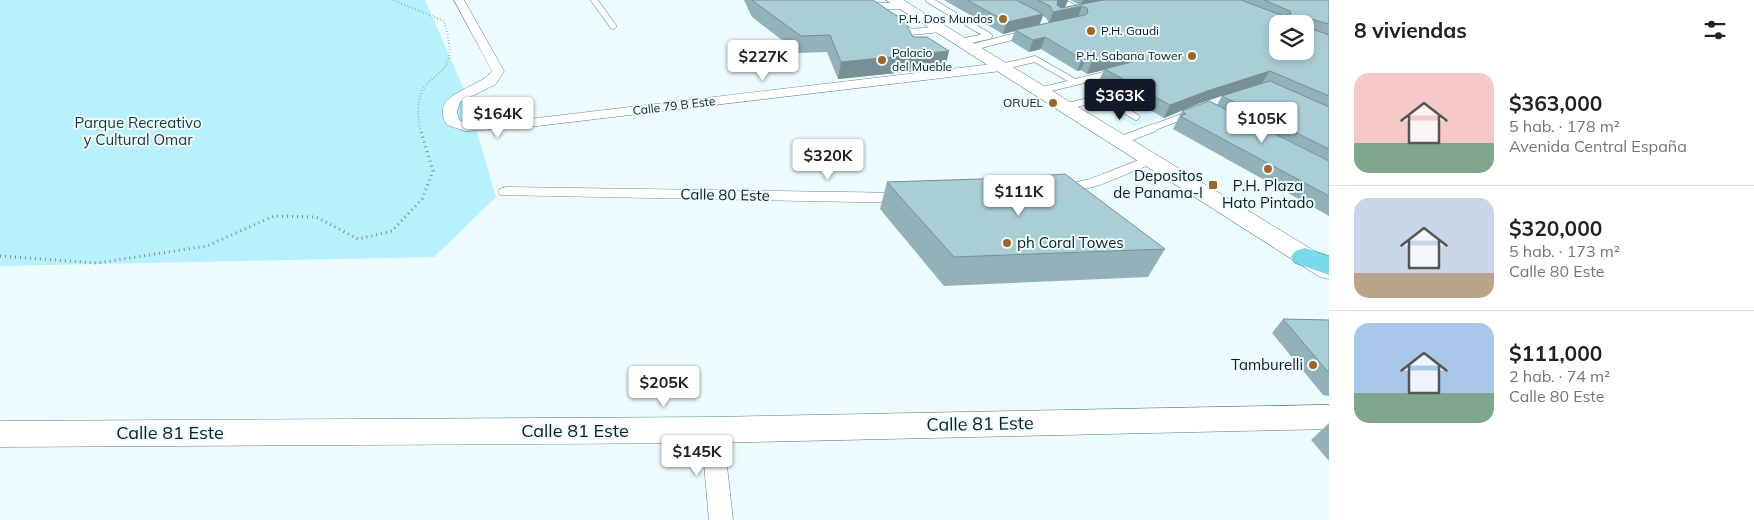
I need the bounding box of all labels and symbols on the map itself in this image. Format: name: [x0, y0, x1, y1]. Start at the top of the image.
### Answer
place label: P.H. Dos Mundos: [899, 11, 993, 26]
marker: P.H. Dos Mundos: [997, 13, 1009, 25]
place label: P.H. Gaudi: [1101, 23, 1159, 38]
marker: P.H. Gaudi: [1085, 25, 1097, 37]
pin: $227K: [728, 39, 798, 82]
place label: Palacio del Mueble: [892, 45, 952, 74]
place label: P.H. Sabana Tower: [1076, 48, 1183, 63]
marker: P.H. Sabana Tower: [1186, 50, 1198, 62]
marker: Palacio del Mueble: [876, 54, 888, 66]
pin: $363K: [1085, 78, 1155, 121]
street label: Calle 79 B Este: [632, 93, 716, 118]
place label: ORUEL: [1003, 95, 1043, 110]
pin: $164K: [463, 96, 533, 139]
marker: ORUEL: [1047, 97, 1059, 109]
pin: $105K: [1227, 102, 1297, 144]
park label: Parque Recreativo y Cultural Omar: [74, 113, 202, 149]
pin: $320K: [793, 138, 863, 181]
marker: P.H. Plaza Hato Pintado: [1262, 163, 1274, 175]
place label: Depositos de Panama-I: [1113, 166, 1203, 202]
pin: $111K: [984, 174, 1054, 217]
place label: P.H. Plaza Hato Pintado: [1222, 176, 1314, 212]
marker: Depositos de Panama-I: [1207, 179, 1219, 191]
street label: Calle 80 Este: [680, 184, 770, 205]
place label: ph Coral Towes: [1017, 233, 1124, 252]
marker: ph Coral Towes: [1001, 237, 1013, 249]
place label: Tamburelli: [1231, 355, 1303, 374]
marker: Tamburelli: [1307, 359, 1319, 371]
pin: $205K: [629, 366, 699, 408]
street label: Calle 81 Este: [926, 411, 1034, 436]
street label: Calle 81 Este: [521, 419, 629, 442]
street label: Calle 81 Este: [116, 421, 224, 444]
pin: $145K: [662, 434, 732, 477]

